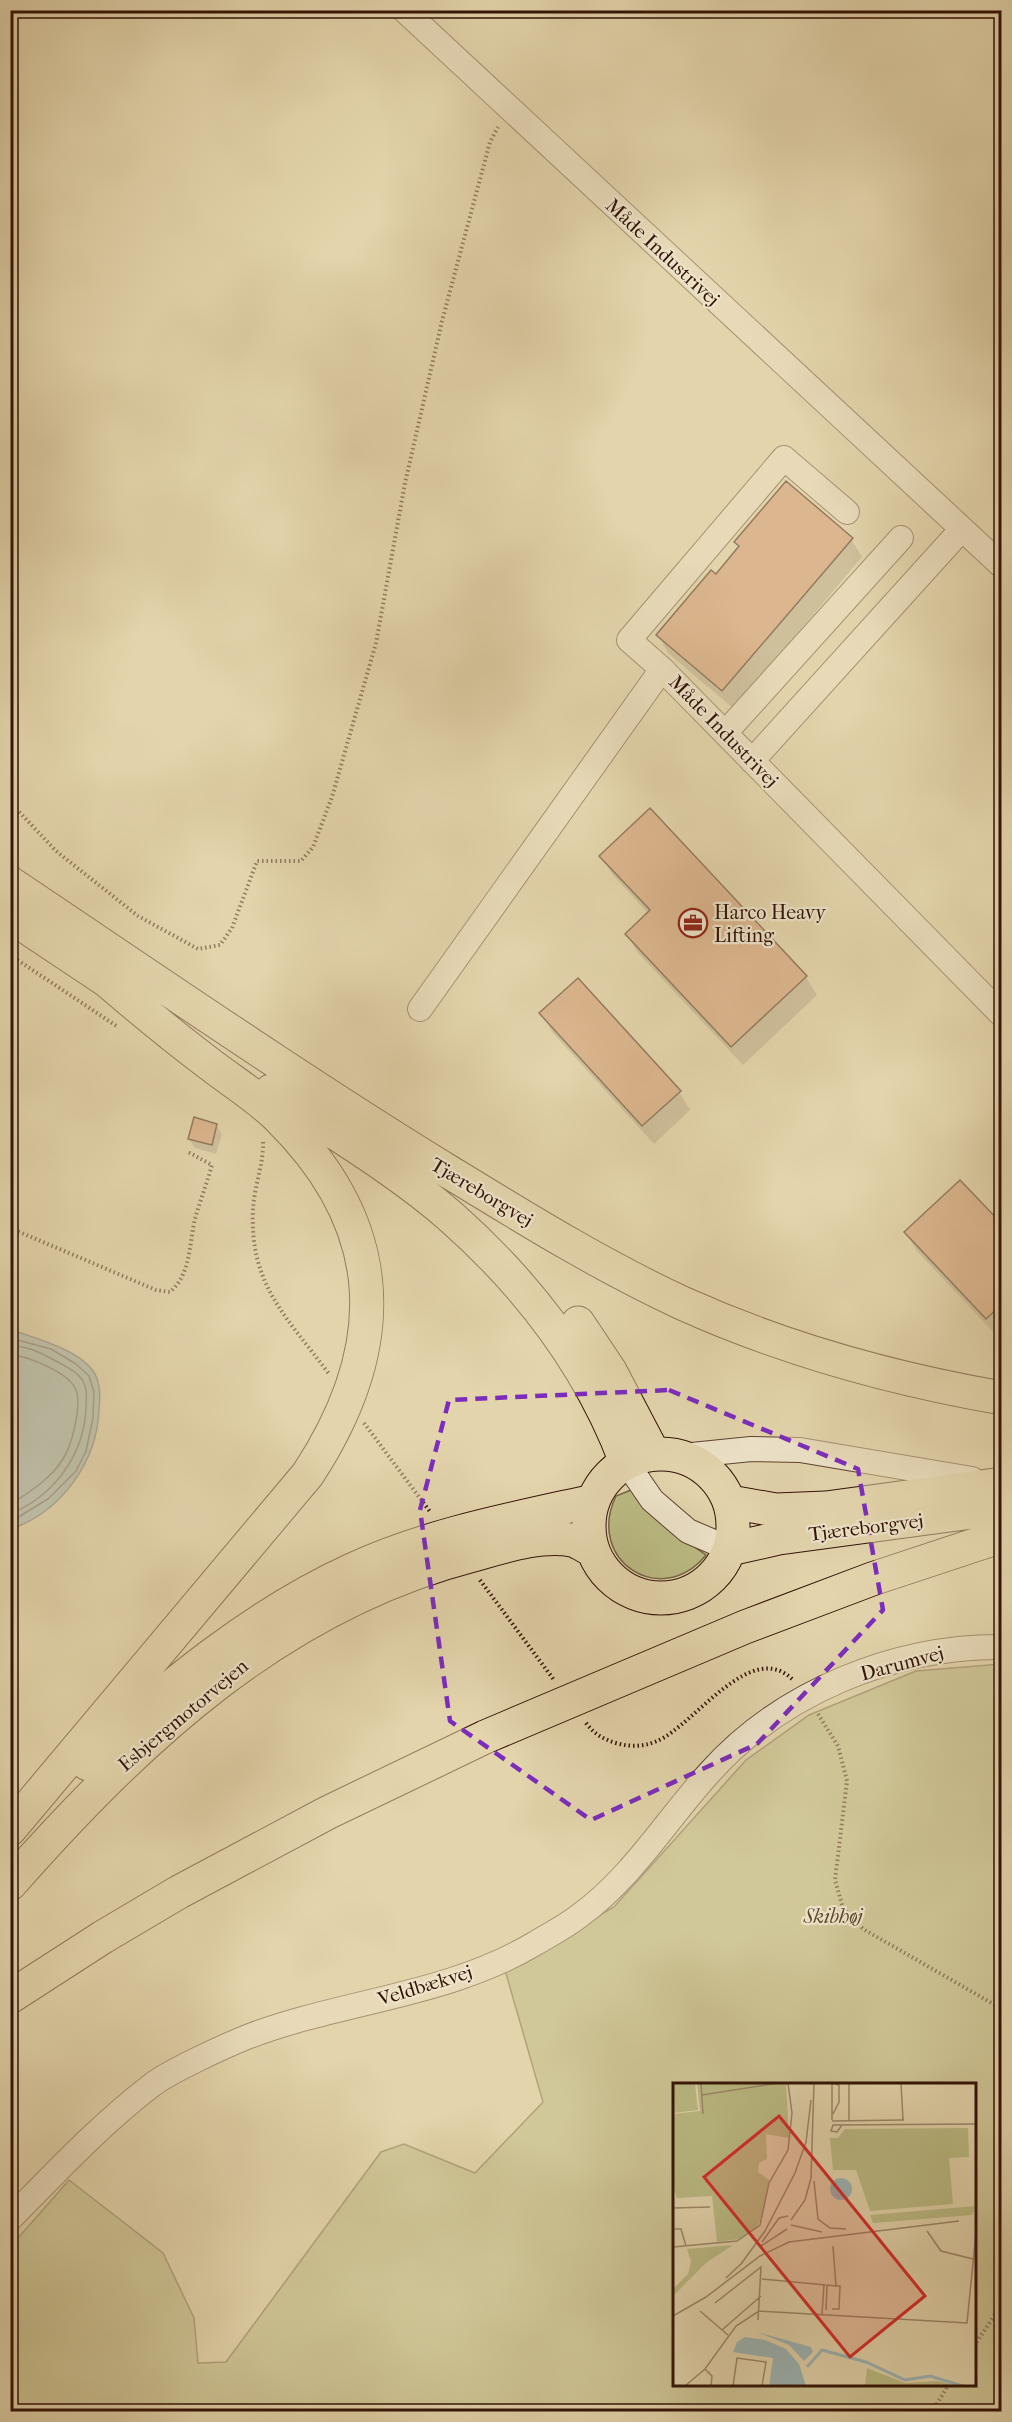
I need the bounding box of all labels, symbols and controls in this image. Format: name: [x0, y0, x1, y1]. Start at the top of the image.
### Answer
street label: Måde Industrivej: [601, 194, 724, 311]
street label: Måde Industrivej: [664, 670, 783, 792]
place label: Harco Heavy Lifting: [714, 901, 827, 947]
office icon: Harco Heavy Lifting: [677, 907, 709, 939]
street label: Tjæreborgvej: [426, 1153, 537, 1232]
street label: Tjæreborgvej: [807, 1509, 925, 1546]
street label: Darumvej: [858, 1641, 946, 1686]
street label: Esbjergmotorvejen: [114, 1654, 253, 1776]
park label: Skibhøj: [803, 1905, 864, 1928]
street label: Veldbækvej: [374, 1960, 475, 2011]
inset map: [673, 2083, 976, 2386]

